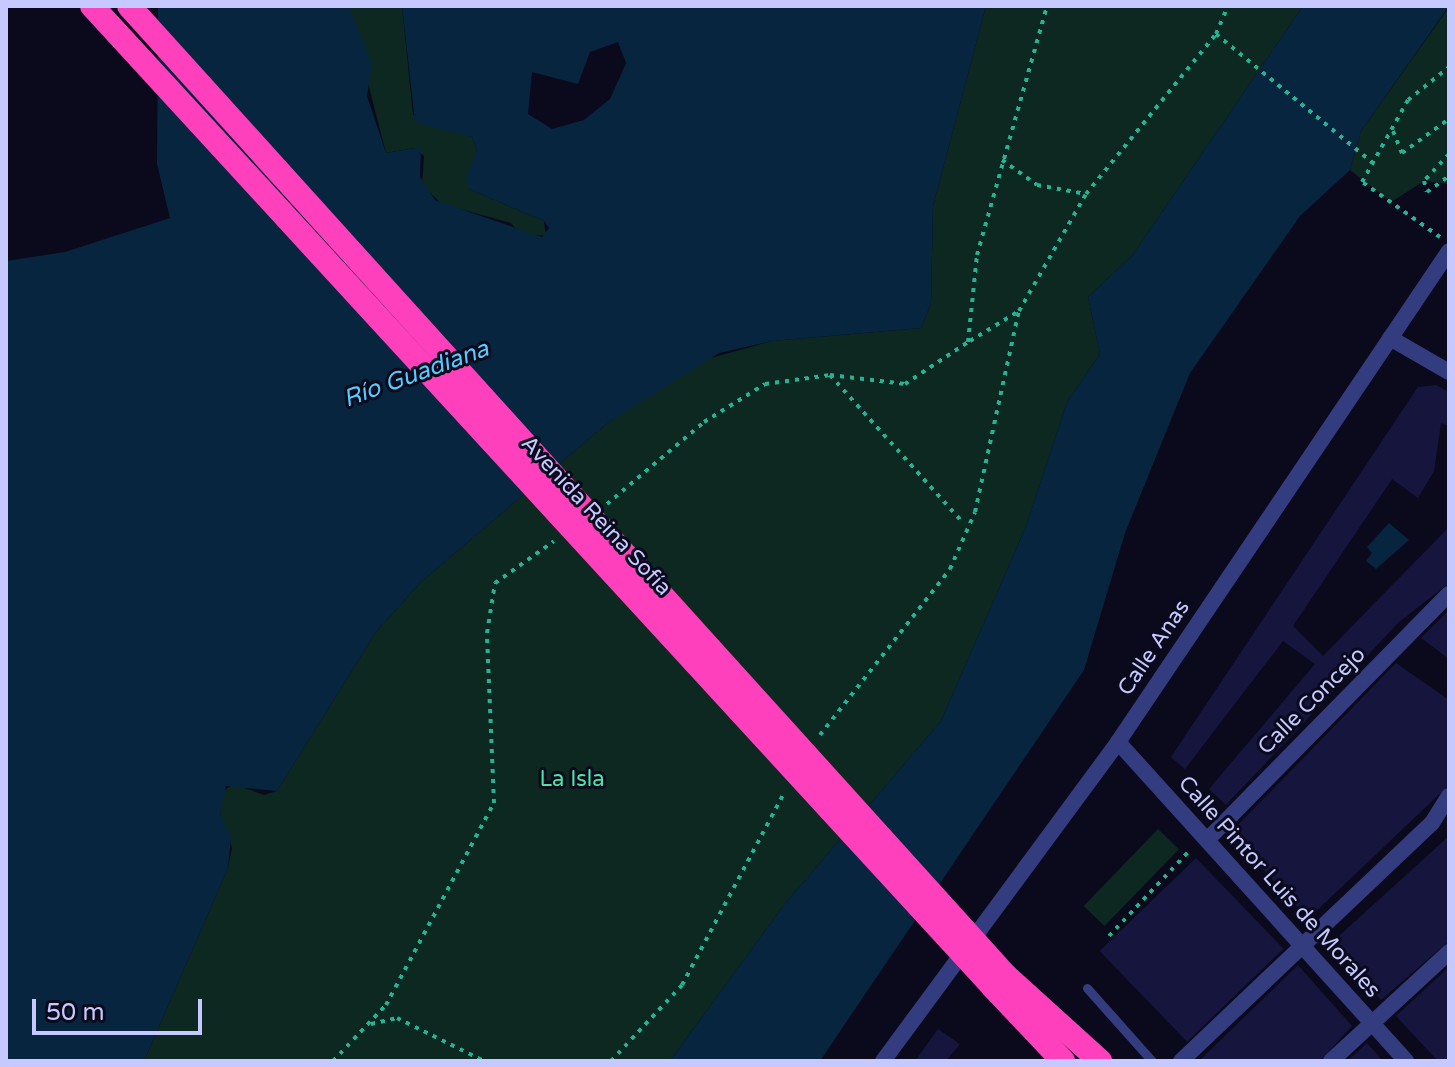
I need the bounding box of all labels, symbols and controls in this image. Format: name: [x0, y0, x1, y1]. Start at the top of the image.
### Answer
water label: Río Guadiana: [339, 334, 493, 414]
street label: Avenida Reina Sofía: [515, 431, 677, 601]
street label: Calle Anas: [1112, 595, 1196, 701]
street label: Calle Concejo: [1253, 642, 1371, 760]
park label: La Isla: [539, 767, 605, 793]
street label: Calle Pintor Luis de Morales: [1172, 771, 1386, 1003]
scale bar: [36, 983, 206, 1033]
text: 50 m: [46, 998, 104, 1027]

